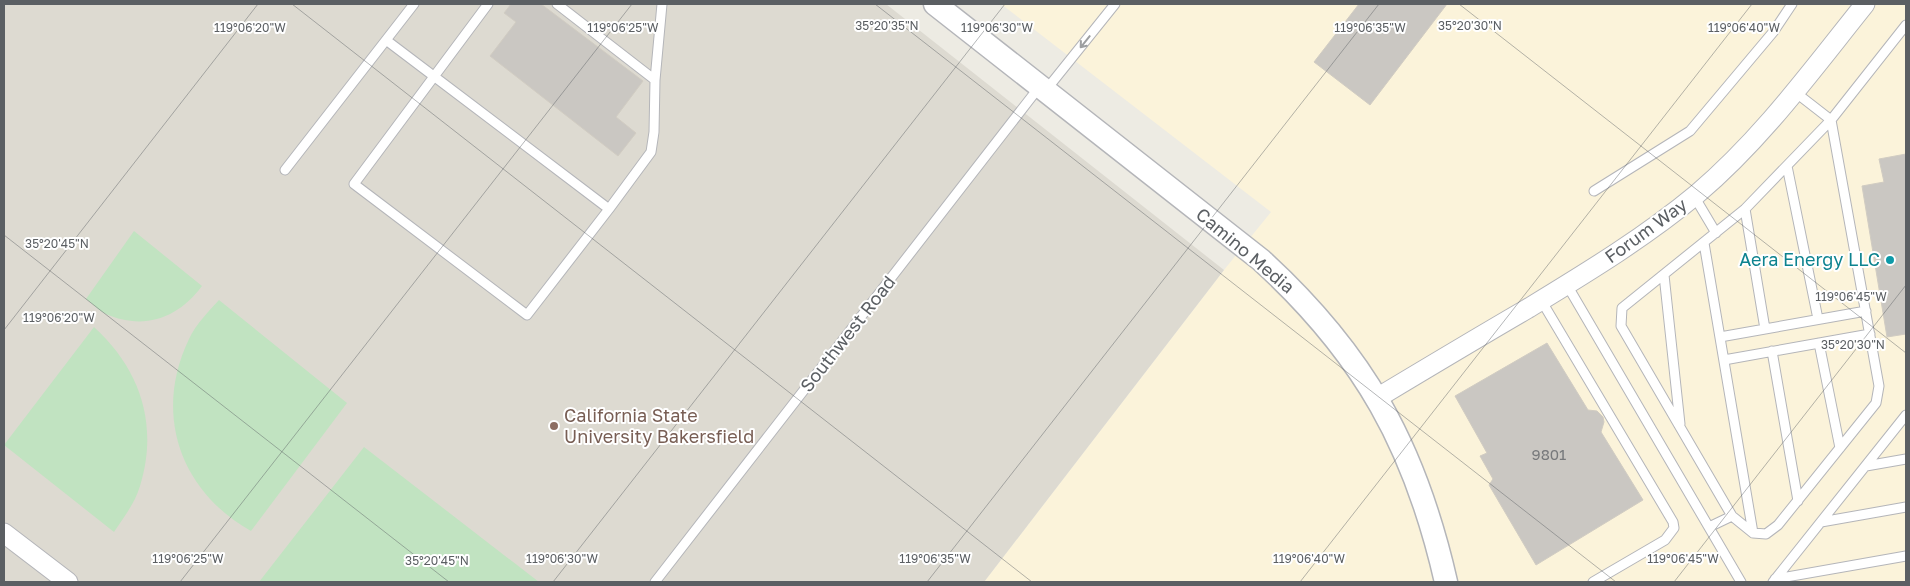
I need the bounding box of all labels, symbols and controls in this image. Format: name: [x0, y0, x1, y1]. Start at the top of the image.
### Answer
text: 35°20'35"N: [855, 18, 919, 33]
text: 35°20'30"N: [1438, 18, 1502, 33]
text: 119°06'20"W: [214, 20, 286, 35]
text: 119°06'25"W: [587, 20, 659, 35]
text: 119°06'30"W: [961, 20, 1033, 35]
text: 119°06'35"W: [1334, 20, 1406, 35]
text: 119°06'40"W: [1708, 20, 1781, 35]
one-way arrow: [1079, 35, 1090, 48]
street label: Forum Way: [1600, 193, 1691, 267]
street label: Camino Media: [1192, 203, 1299, 298]
text: 35°20'45"N: [25, 236, 89, 251]
place label: Aera Energy LLC: [1739, 248, 1880, 270]
marker: Aera Energy LLC: [1884, 254, 1896, 266]
street label: Southwest Road: [795, 271, 899, 396]
text: 119°06'45"W: [1815, 289, 1887, 304]
text: 119°06'20"W: [23, 310, 95, 325]
text: 35°20'30"N: [1821, 337, 1885, 352]
place label: California State University Bakersfield: [564, 404, 754, 447]
marker: California State University Bakersfield: [548, 420, 560, 432]
house number: 9801: [1532, 445, 1566, 463]
text: 119°06'25"W: [152, 551, 224, 566]
text: 119°06'30"W: [526, 551, 598, 566]
text: 119°06'35"W: [899, 551, 971, 566]
text: 119°06'40"W: [1273, 551, 1346, 566]
text: 119°06'45"W: [1647, 551, 1719, 566]
text: 35°20'45"N: [405, 553, 469, 568]

